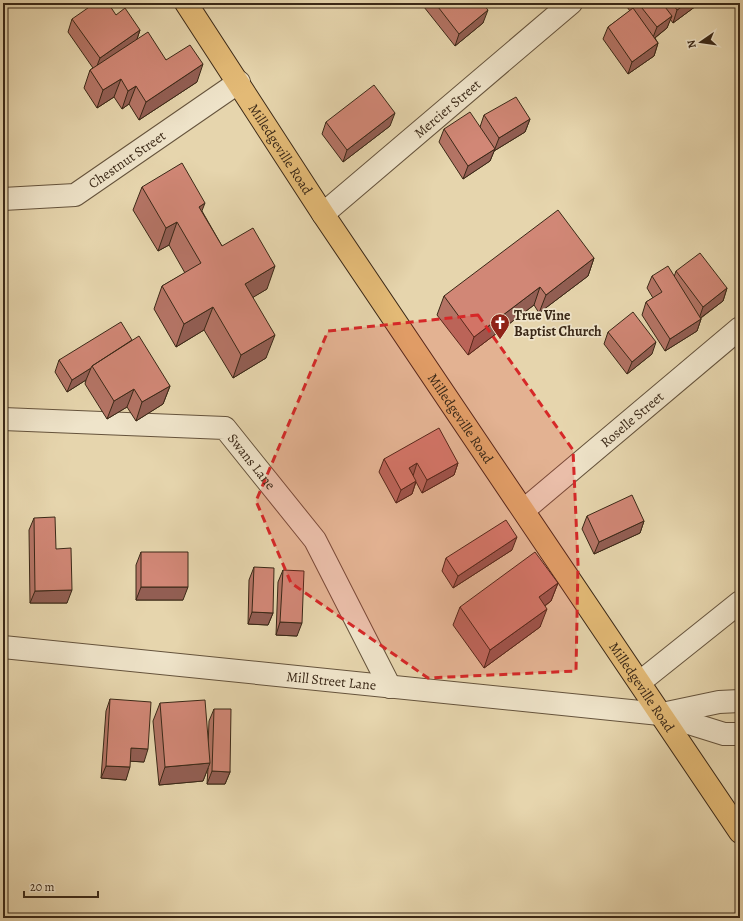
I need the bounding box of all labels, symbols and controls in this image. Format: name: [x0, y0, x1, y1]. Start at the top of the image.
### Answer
north arrow: [681, 22, 721, 62]
text: N: [684, 39, 700, 50]
street label: Mercier Street: [410, 75, 485, 143]
street label: Milledgeville Road: [244, 100, 317, 199]
street label: Chestnut Street: [85, 126, 170, 193]
place label: True Vine Baptist Church: [514, 306, 602, 341]
church icon: True Vine Baptist Church: [489, 312, 511, 340]
street label: Milledgeville Road: [423, 370, 498, 468]
street label: Roselle Street: [596, 387, 668, 452]
street label: Swans Lane: [223, 430, 280, 494]
street label: Milledgeville Road: [604, 638, 679, 736]
street label: Mill Street Lane: [285, 667, 377, 695]
scale bar: [24, 873, 98, 899]
text: 20 m: [30, 879, 54, 895]

